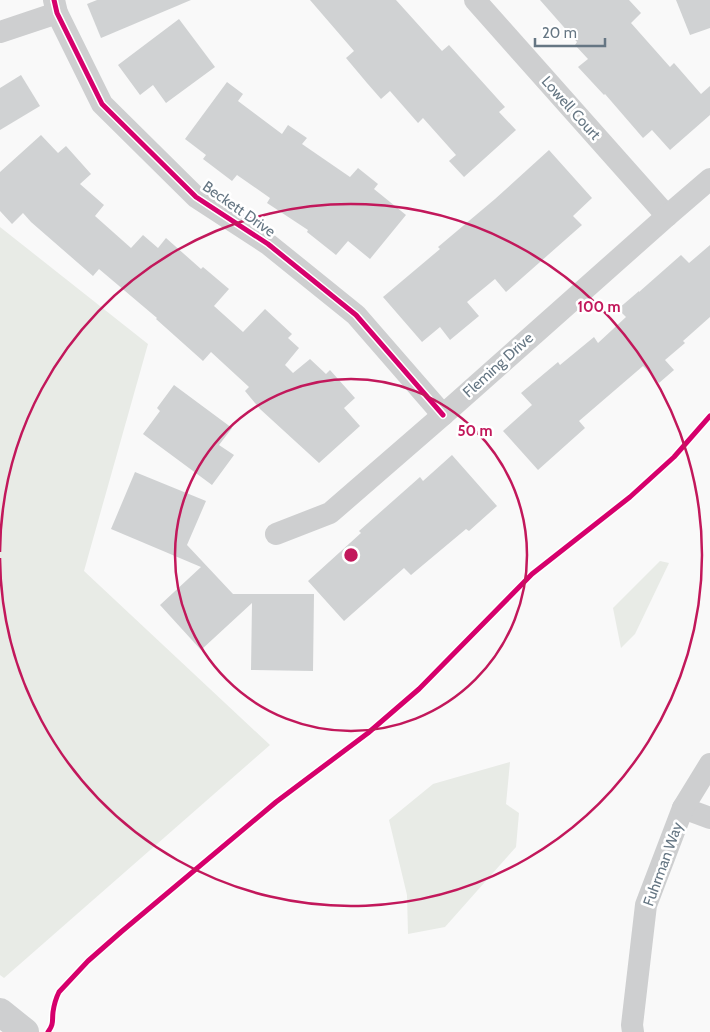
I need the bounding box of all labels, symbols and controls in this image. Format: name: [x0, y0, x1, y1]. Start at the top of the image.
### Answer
scale bar: [535, 15, 605, 47]
text: 20 m: [542, 24, 577, 42]
street label: Lowell Court: [538, 72, 604, 144]
street label: Beckett Drive: [199, 177, 279, 241]
text: 100 m: [577, 298, 621, 316]
street label: Fleming Drive: [459, 329, 537, 401]
text: 50 m: [457, 422, 493, 440]
centre of rings: [342, 546, 360, 564]
street label: Fuhrman Way: [639, 819, 687, 909]

